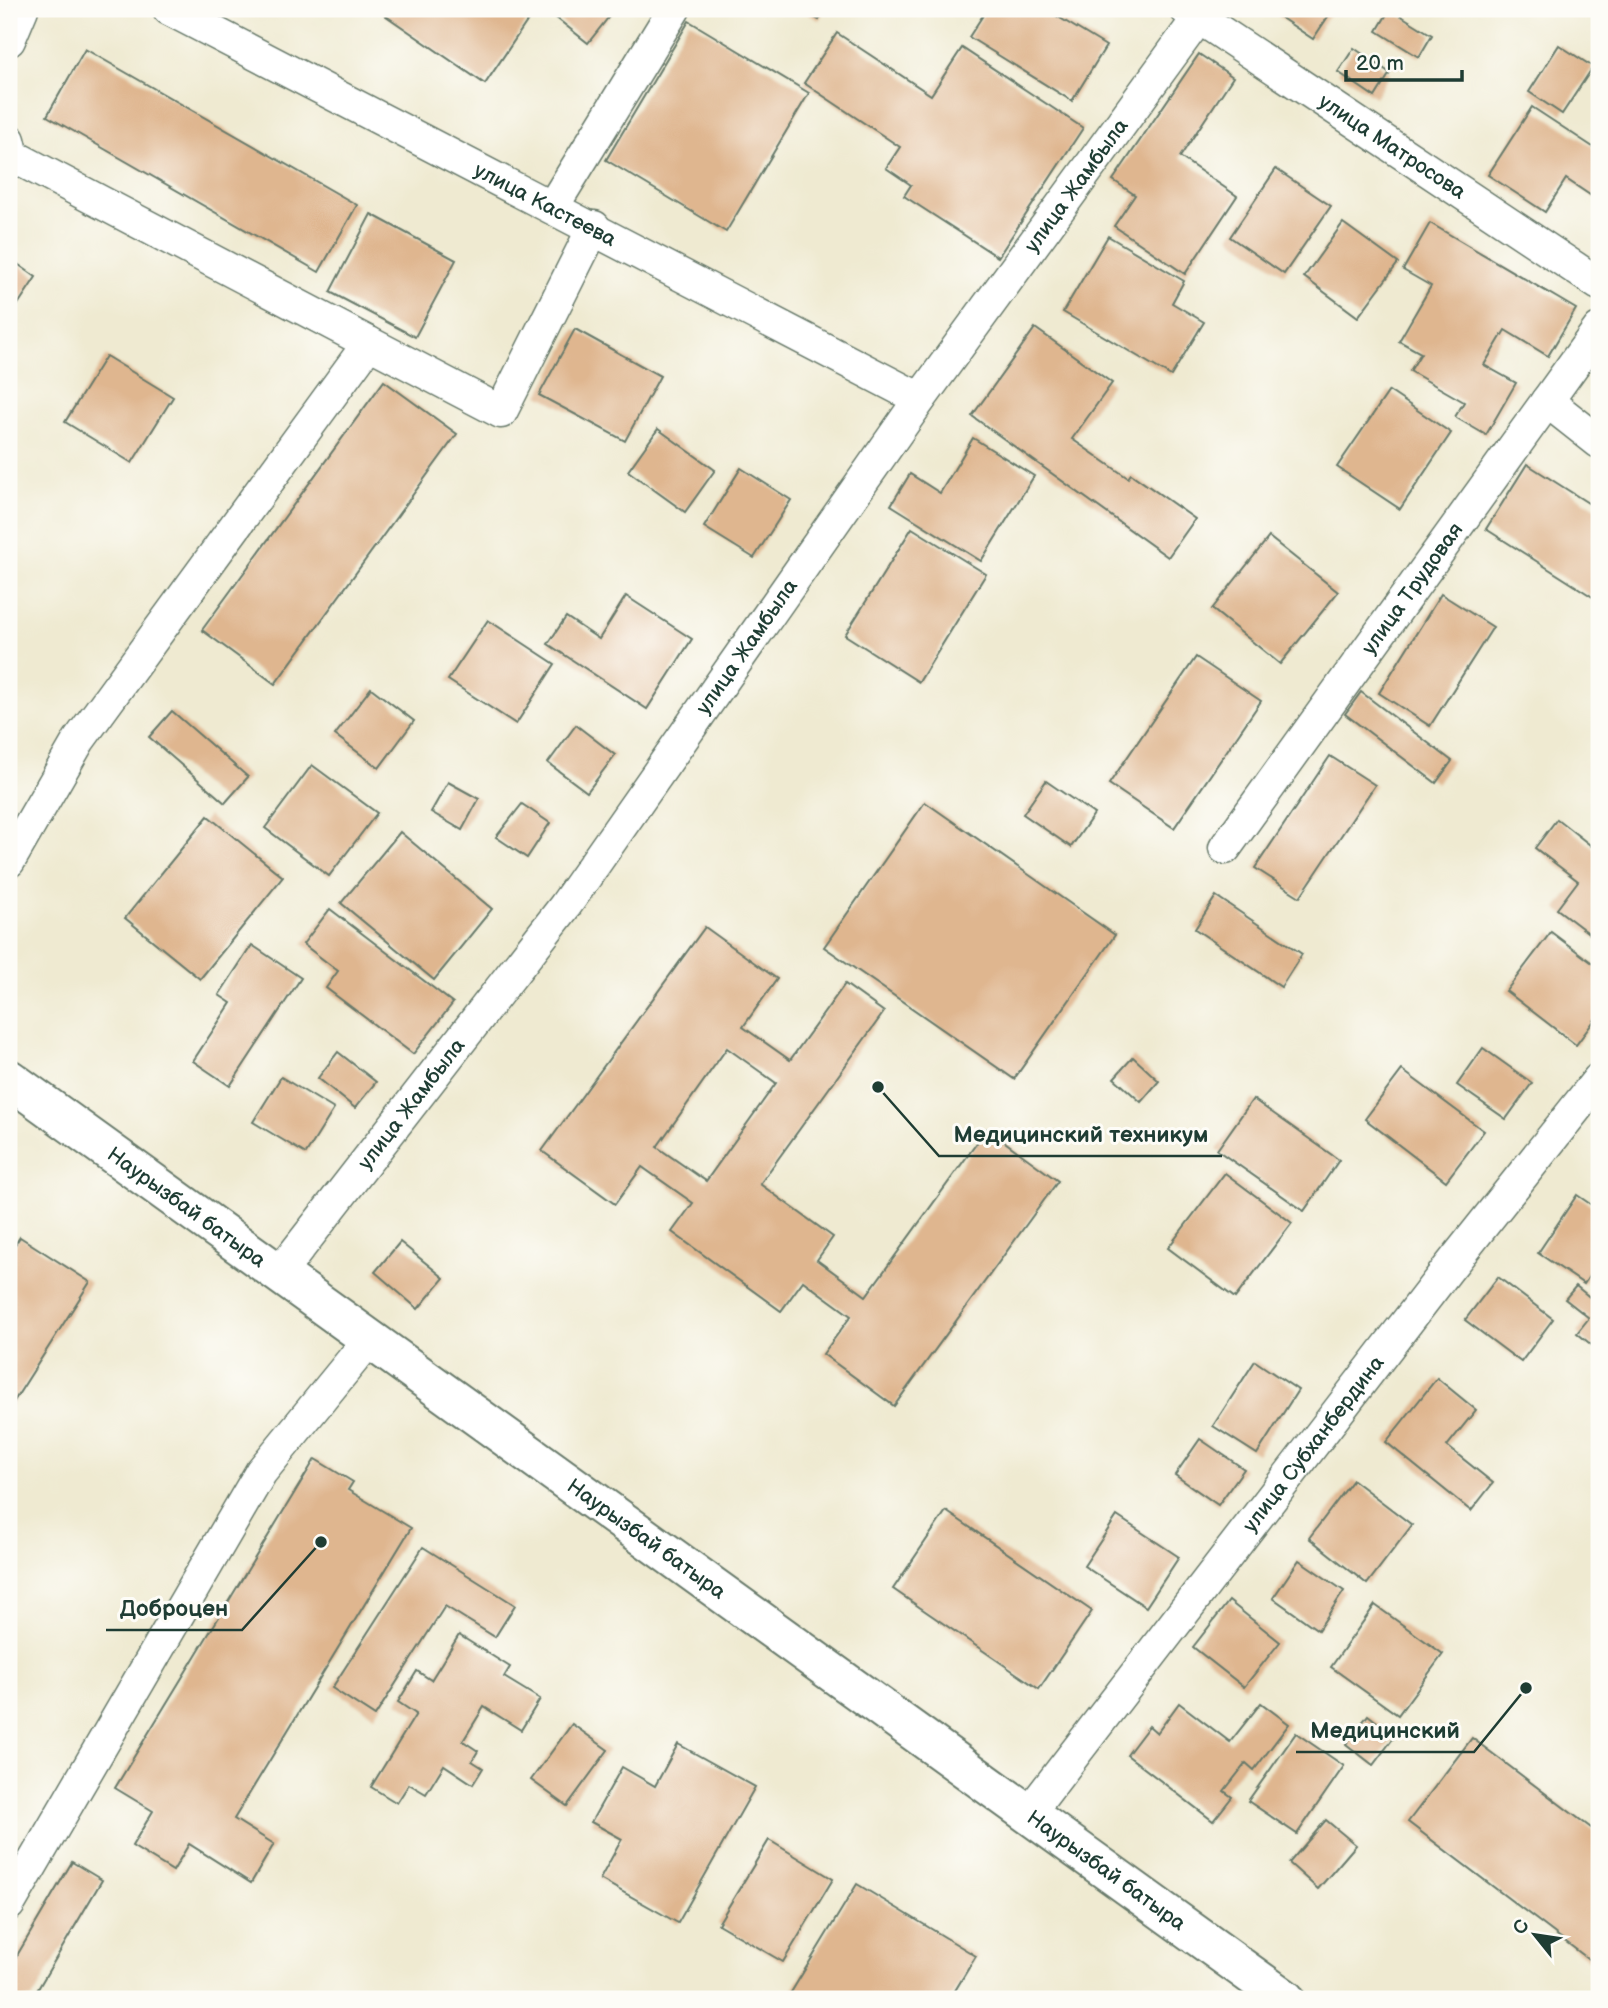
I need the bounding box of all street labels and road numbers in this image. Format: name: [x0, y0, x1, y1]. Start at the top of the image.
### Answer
street label: улица Матросова: [1314, 89, 1471, 205]
street label: улица Жамбыла: [1019, 113, 1134, 257]
street label: улица Кастеева: [470, 157, 621, 252]
street label: улица Трудовая: [1356, 518, 1468, 659]
street label: улица Жамбыла: [691, 574, 803, 719]
street label: улица Жамбыла: [352, 1033, 470, 1174]
street label: Наурызбай батыра: [102, 1142, 271, 1273]
street label: улица Субханбердина: [1237, 1350, 1389, 1537]
street label: Наурызбай батыра: [562, 1473, 731, 1605]
street label: Наурызбай батыра: [1022, 1805, 1191, 1936]

